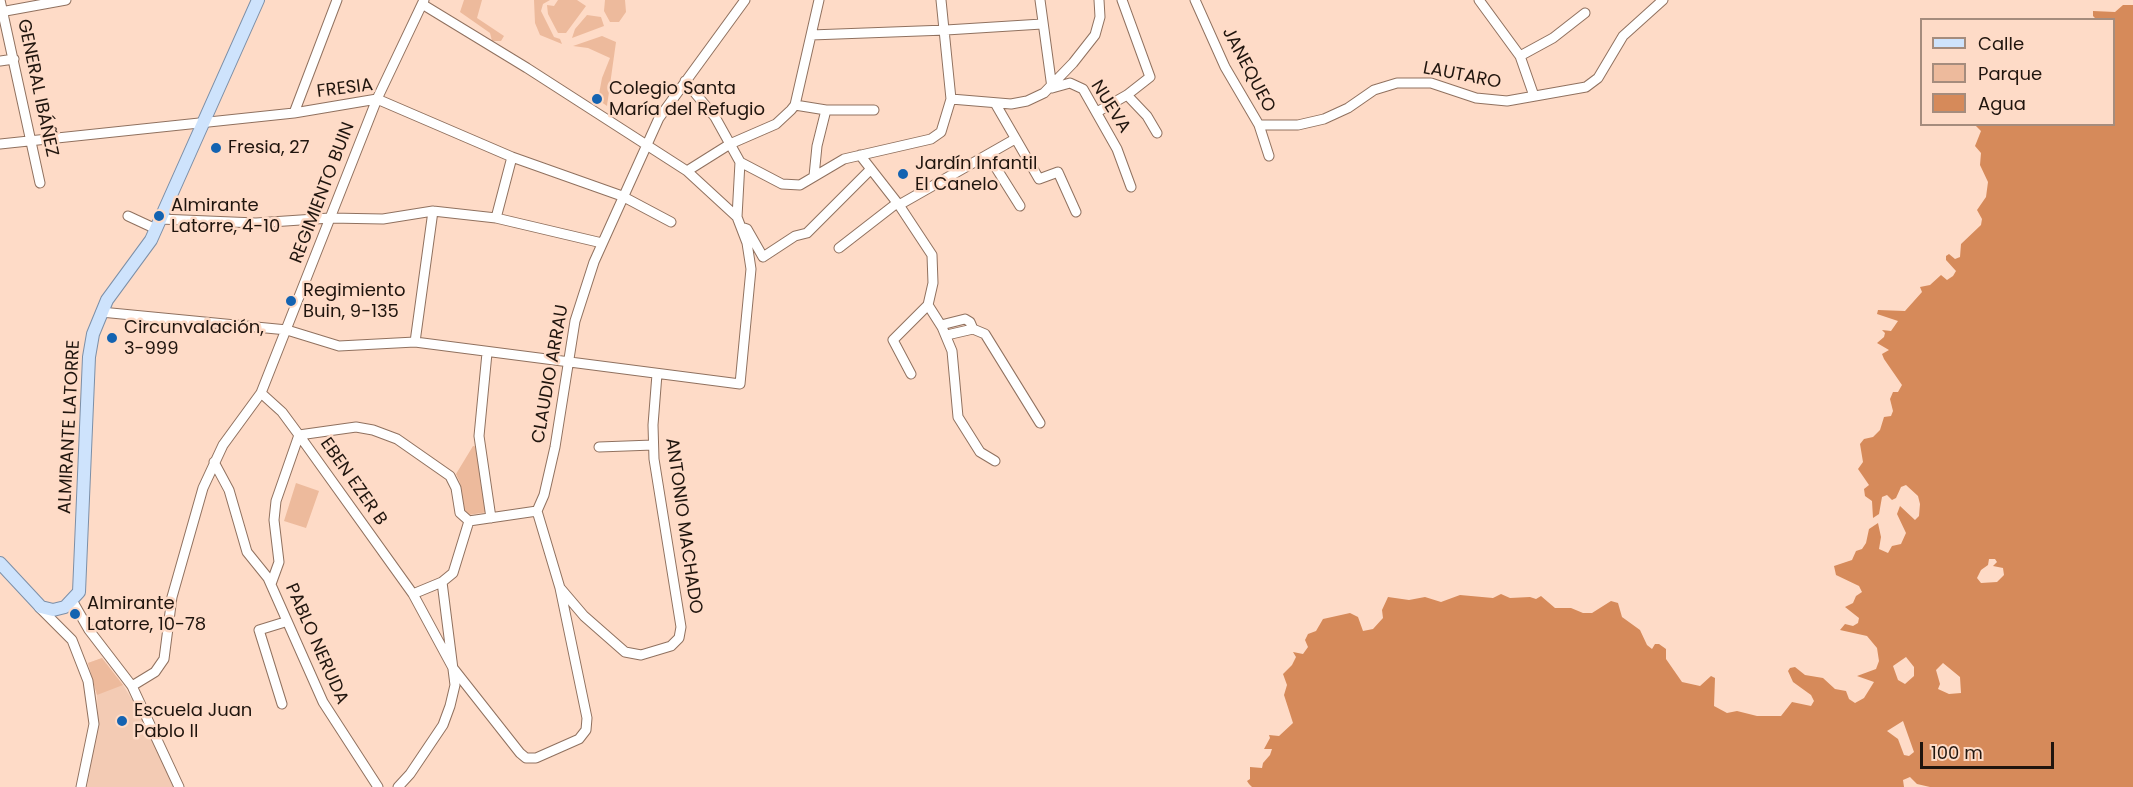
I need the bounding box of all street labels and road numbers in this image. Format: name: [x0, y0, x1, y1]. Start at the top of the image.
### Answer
street label: GENERAL IBÁÑEZ: [12, 17, 62, 159]
street label: JANEQUEO: [1217, 24, 1279, 116]
street label: LAUTARO: [1421, 58, 1503, 94]
street label: FRESIA: [316, 75, 374, 103]
street label: NUEVA: [1085, 77, 1135, 137]
street label: REGIMIENTO BUIN: [286, 119, 360, 267]
street label: CLAUDIO ARRAU: [528, 303, 574, 445]
street label: ALMIRANTE LATORRE: [55, 339, 85, 515]
street label: EBEN EZER B: [315, 434, 391, 530]
street label: ANTONIO MACHADO: [660, 437, 706, 615]
street label: PABLO NERUDA: [280, 580, 352, 708]

